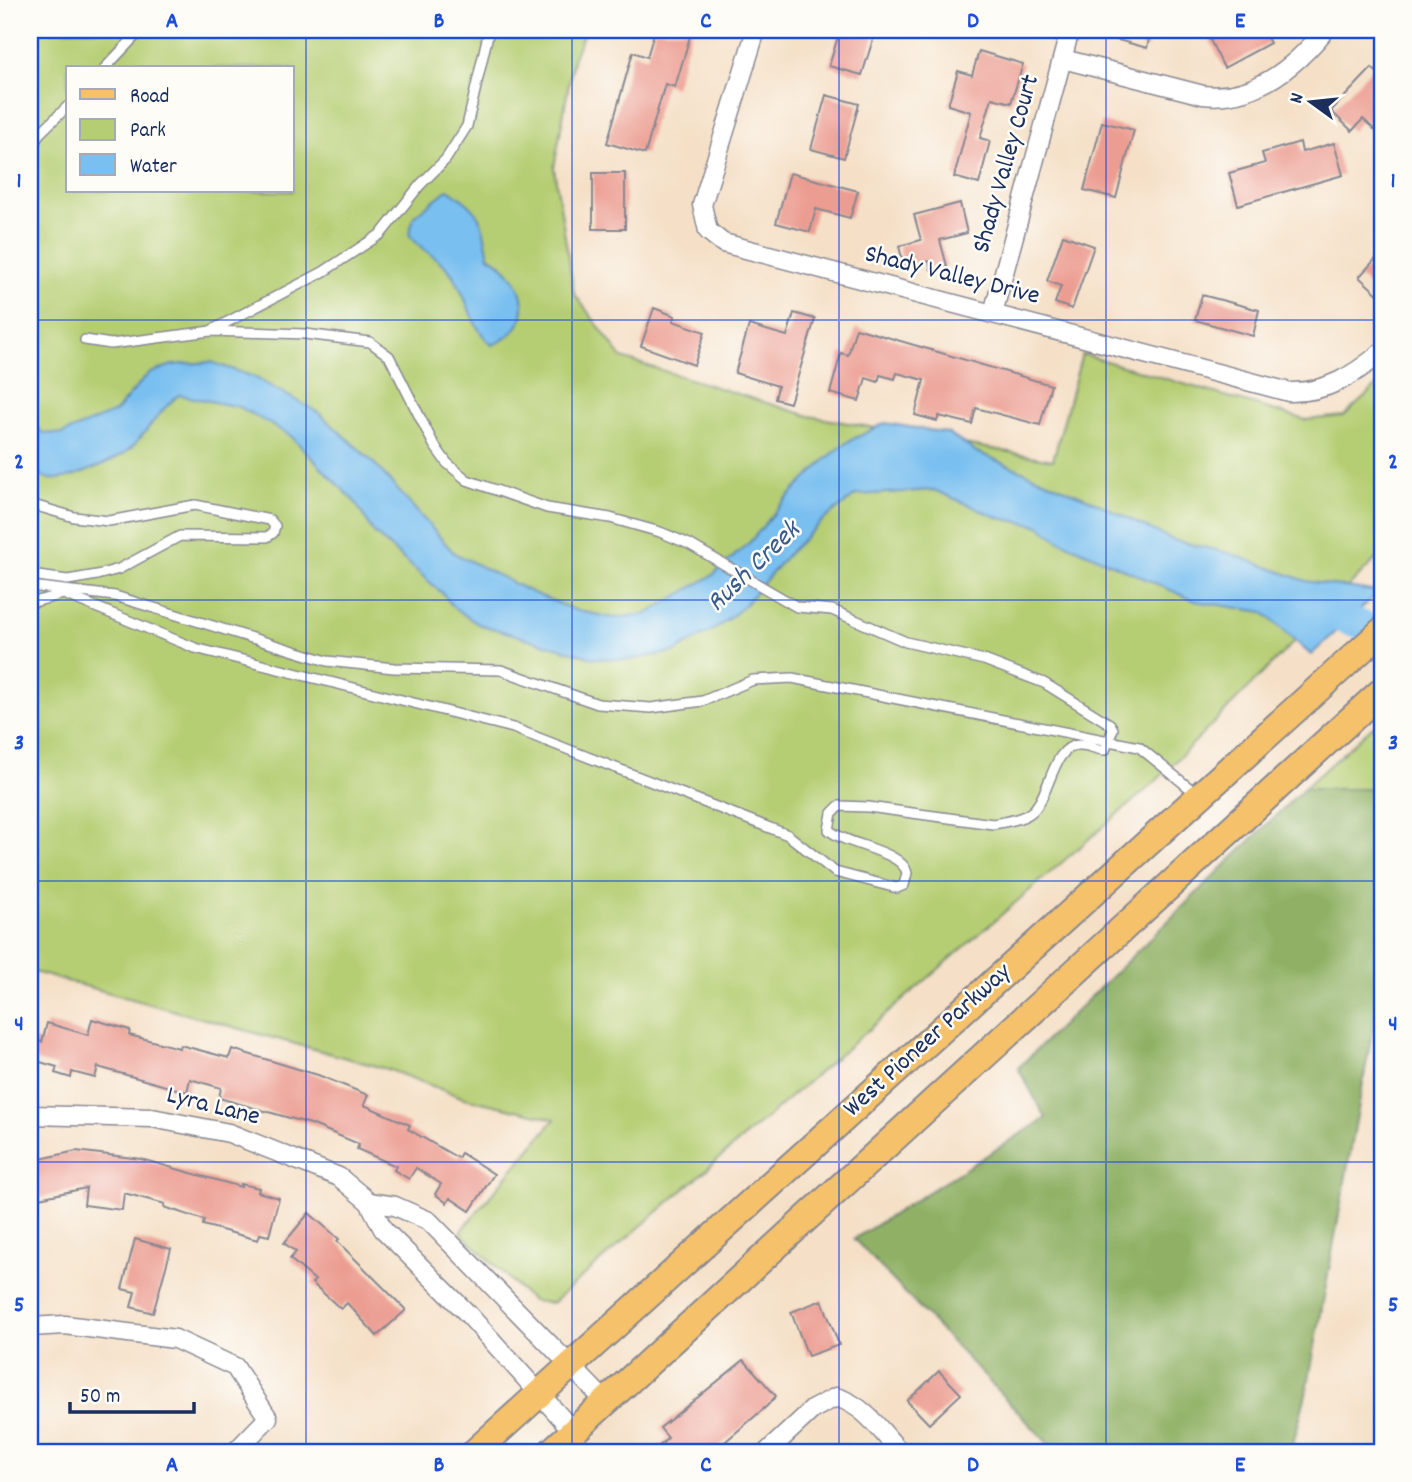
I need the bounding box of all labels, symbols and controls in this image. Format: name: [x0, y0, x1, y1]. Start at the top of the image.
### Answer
text: A: [166, 6, 178, 39]
text: B: [434, 6, 445, 39]
text: C: [700, 6, 712, 39]
text: D: [967, 6, 979, 39]
text: E: [1235, 6, 1246, 39]
legend: [66, 66, 294, 192]
north arrow: [1276, 66, 1346, 136]
street label: Shady Valley Court: [964, 70, 1050, 258]
text: Road: [130, 83, 169, 113]
text: N: [1284, 90, 1312, 107]
text: Park: [130, 117, 166, 147]
text: Water: [130, 153, 177, 183]
text: 1: [16, 166, 22, 199]
text: 1: [1390, 166, 1396, 199]
street label: Shady Valley Drive: [861, 236, 1043, 316]
text: 2: [14, 447, 24, 480]
text: 2: [1388, 447, 1398, 480]
water label: Rush Creek: [699, 511, 813, 623]
text: 3: [14, 728, 24, 761]
text: 3: [1388, 728, 1398, 761]
street label: West Pioneer Parkway: [836, 955, 1021, 1127]
text: 4: [14, 1009, 24, 1042]
text: 4: [1388, 1009, 1398, 1042]
street label: Lyra Lane: [162, 1078, 264, 1136]
text: 5: [14, 1290, 24, 1323]
text: 5: [1388, 1290, 1398, 1323]
scale bar: [70, 1370, 194, 1414]
text: 50 m: [80, 1383, 120, 1413]
text: A: [166, 1450, 178, 1482]
text: B: [434, 1450, 445, 1482]
text: C: [700, 1450, 712, 1482]
text: D: [967, 1450, 979, 1482]
text: E: [1235, 1450, 1246, 1482]

